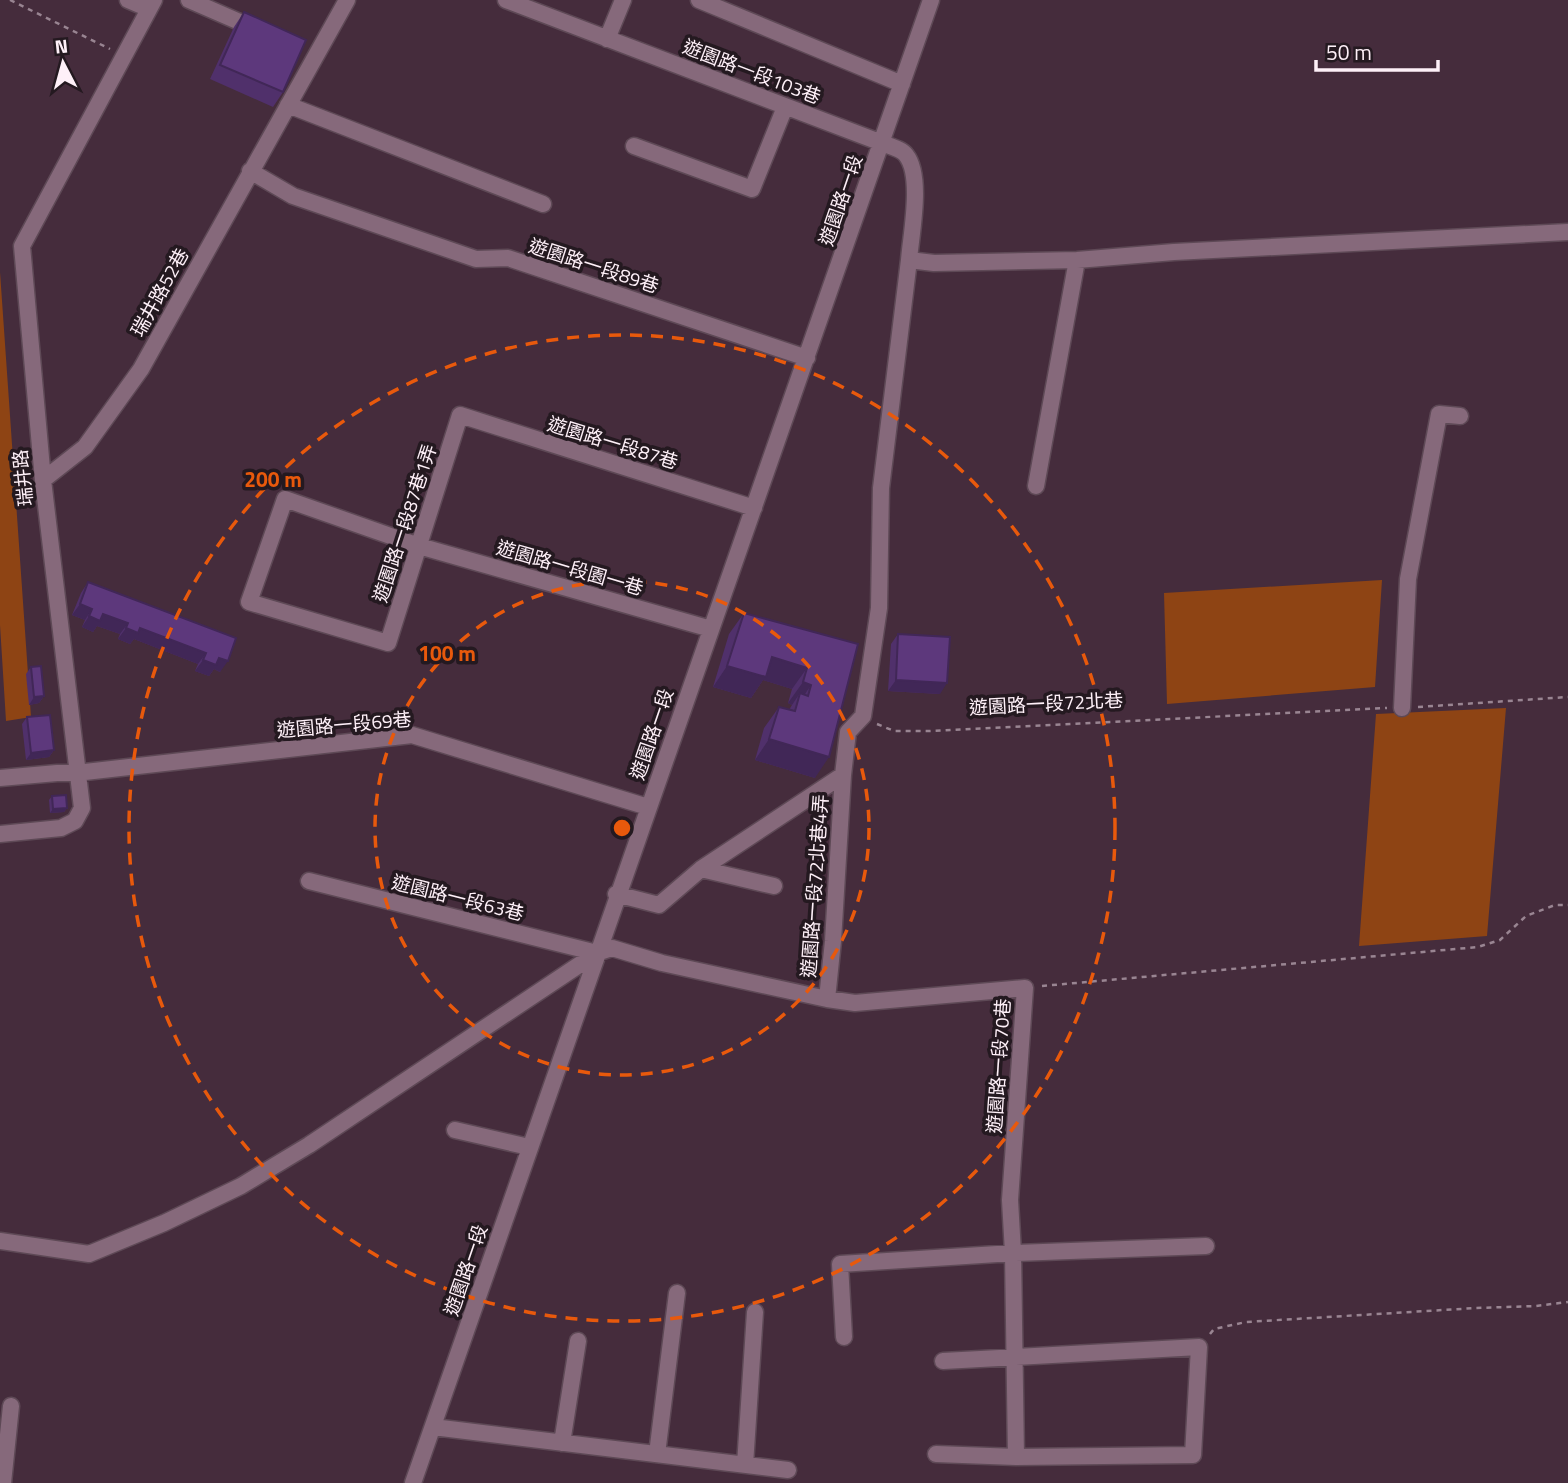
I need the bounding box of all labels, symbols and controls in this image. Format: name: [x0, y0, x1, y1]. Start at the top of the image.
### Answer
north arrow: [28, 28, 98, 98]
scale bar: [1316, 28, 1438, 72]
text: N: [53, 30, 69, 61]
street label: 遊園路一段103巷: [679, 31, 825, 111]
text: 50 m: [1326, 36, 1372, 68]
street label: 遊園路一段: [811, 150, 869, 250]
street label: 遊園路一段89巷: [525, 230, 663, 300]
street label: 瑞井路52巷: [123, 242, 195, 342]
street label: 遊園路一段87巷: [544, 408, 682, 476]
street label: 遊園路一段87巷1弄: [365, 440, 443, 606]
street label: 瑞井路: [5, 448, 39, 508]
text: 200 m: [244, 463, 302, 495]
street label: 遊園路一段園一巷: [493, 532, 647, 602]
text: 100 m: [418, 637, 476, 669]
street label: 遊園路一段: [622, 684, 680, 784]
street label: 遊園路一段72北巷: [968, 684, 1124, 722]
street label: 遊園路一段69巷: [275, 704, 413, 744]
street label: 遊園路一段72北巷4弄: [793, 793, 835, 979]
centre of rings: [610, 816, 634, 840]
street label: 遊園路一段63巷: [389, 867, 527, 927]
street label: 遊園路一段70巷: [979, 998, 1017, 1134]
street label: 遊園路一段: [436, 1220, 494, 1320]

